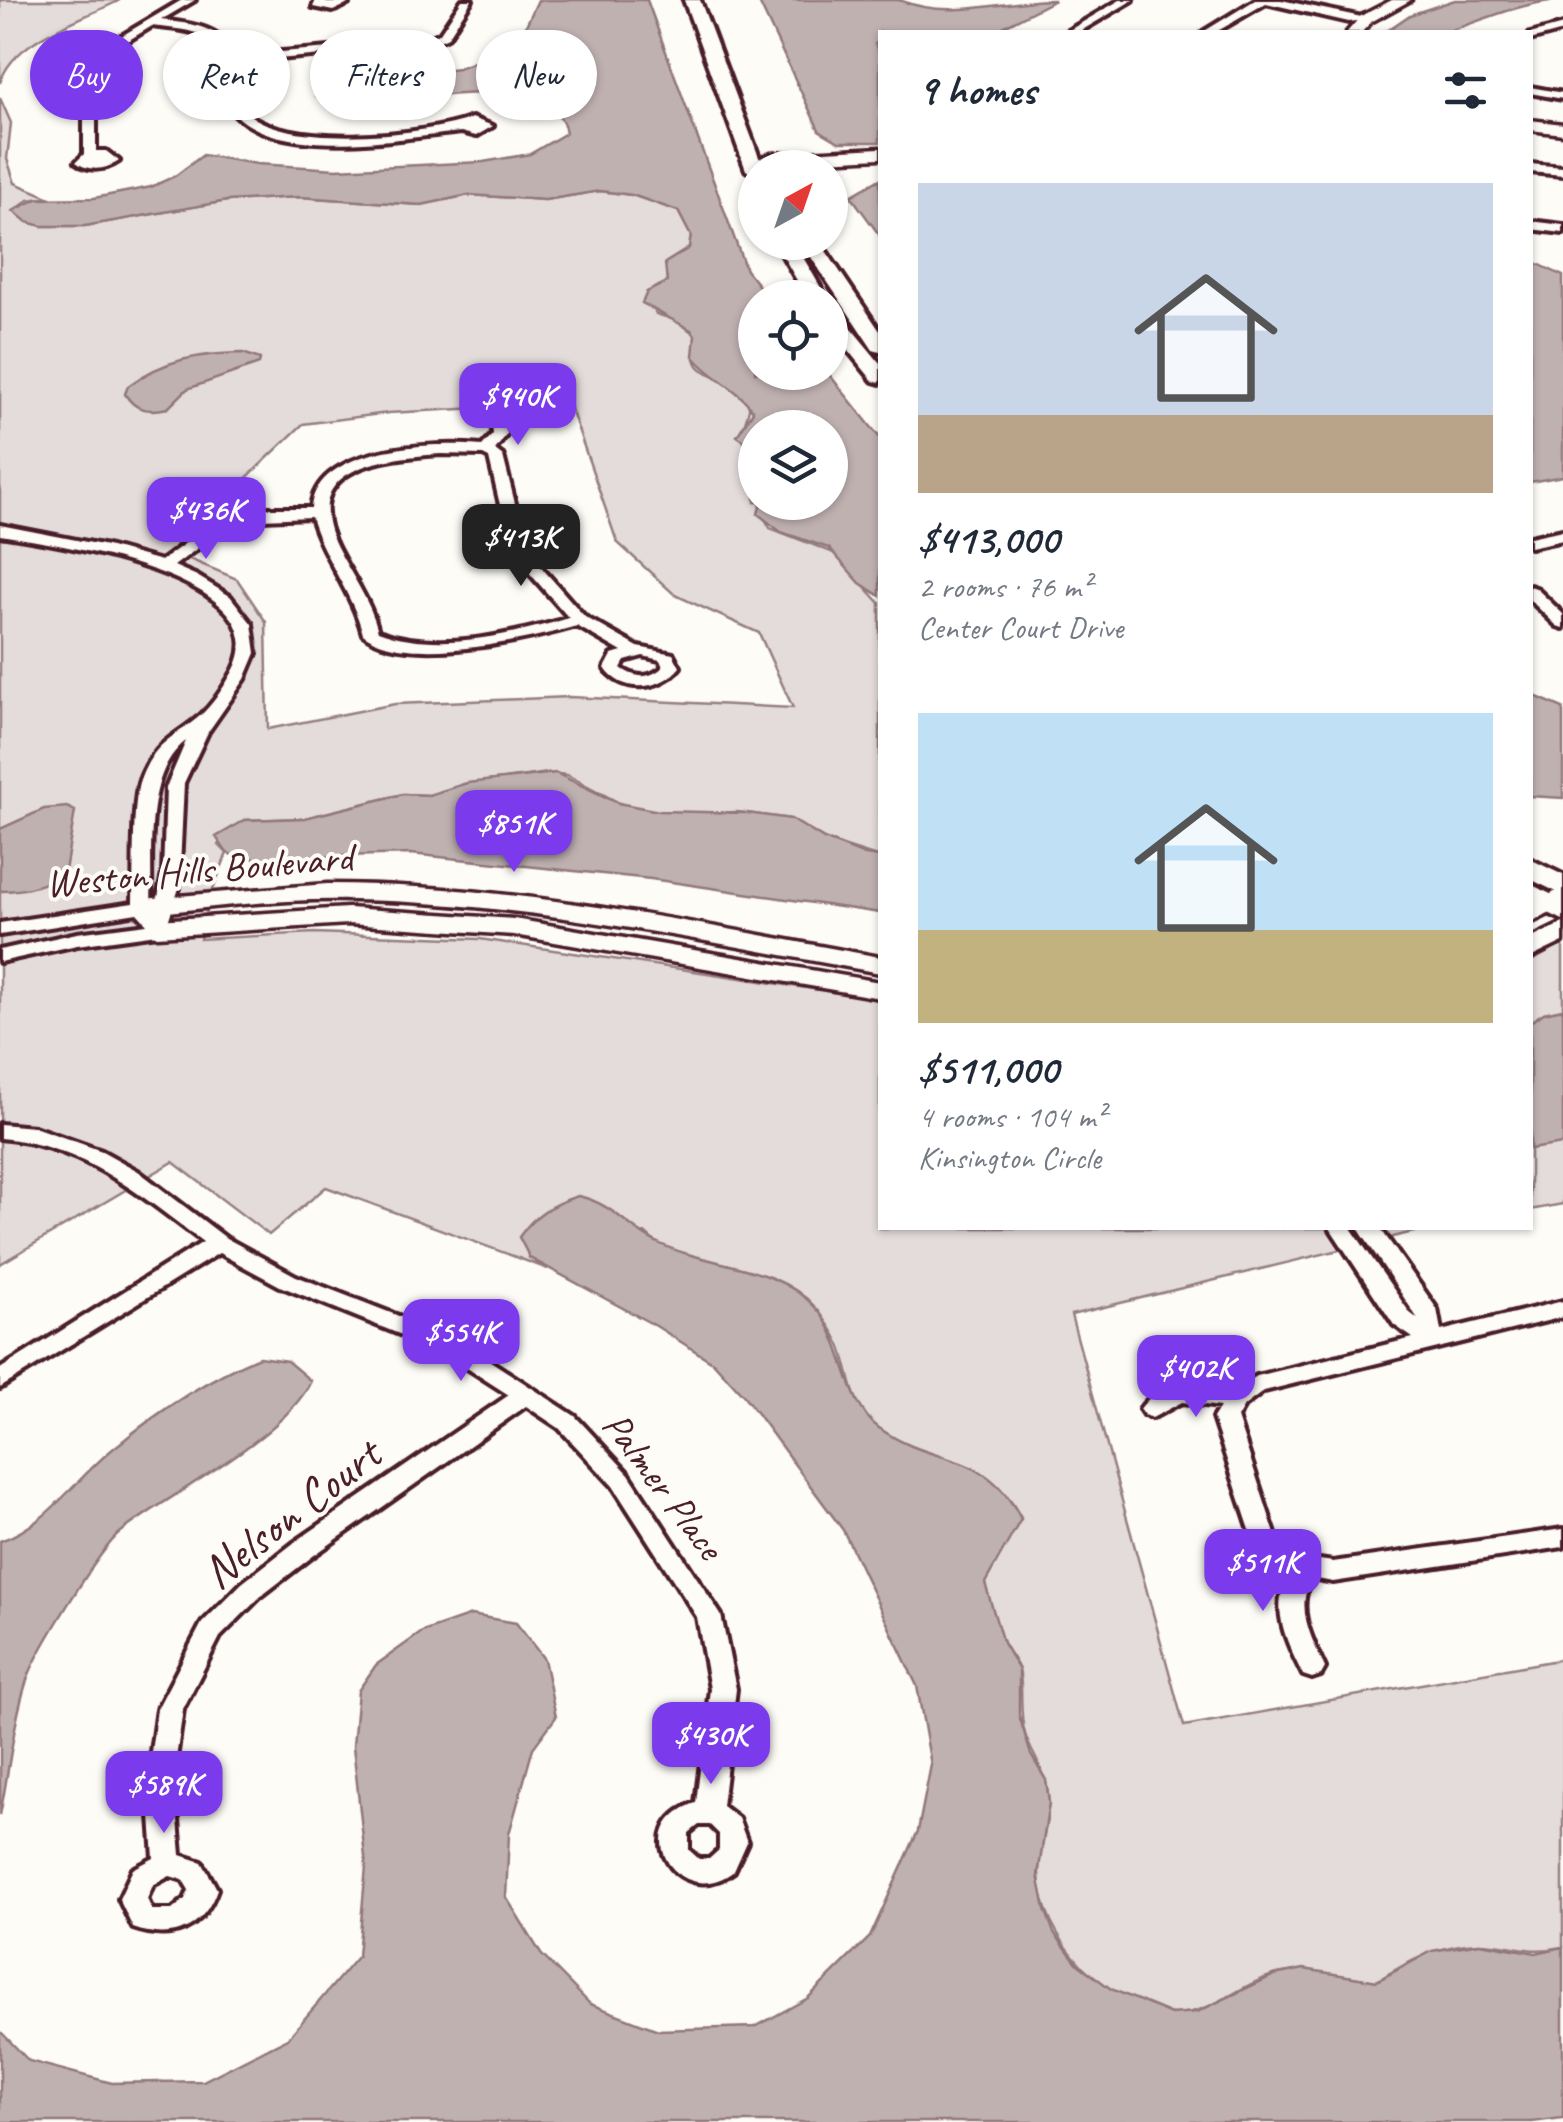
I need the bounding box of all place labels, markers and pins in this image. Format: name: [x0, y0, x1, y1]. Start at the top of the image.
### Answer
pin: $940K: [448, 363, 588, 448]
pin: $436K: [136, 477, 276, 562]
pin: $413K: [451, 504, 591, 589]
pin: $851K: [444, 790, 584, 875]
pin: $554K: [391, 1299, 531, 1384]
pin: $402K: [1126, 1335, 1266, 1420]
pin: $511K: [1193, 1529, 1333, 1614]
pin: $430K: [641, 1702, 781, 1787]
pin: $589K: [94, 1751, 234, 1836]

